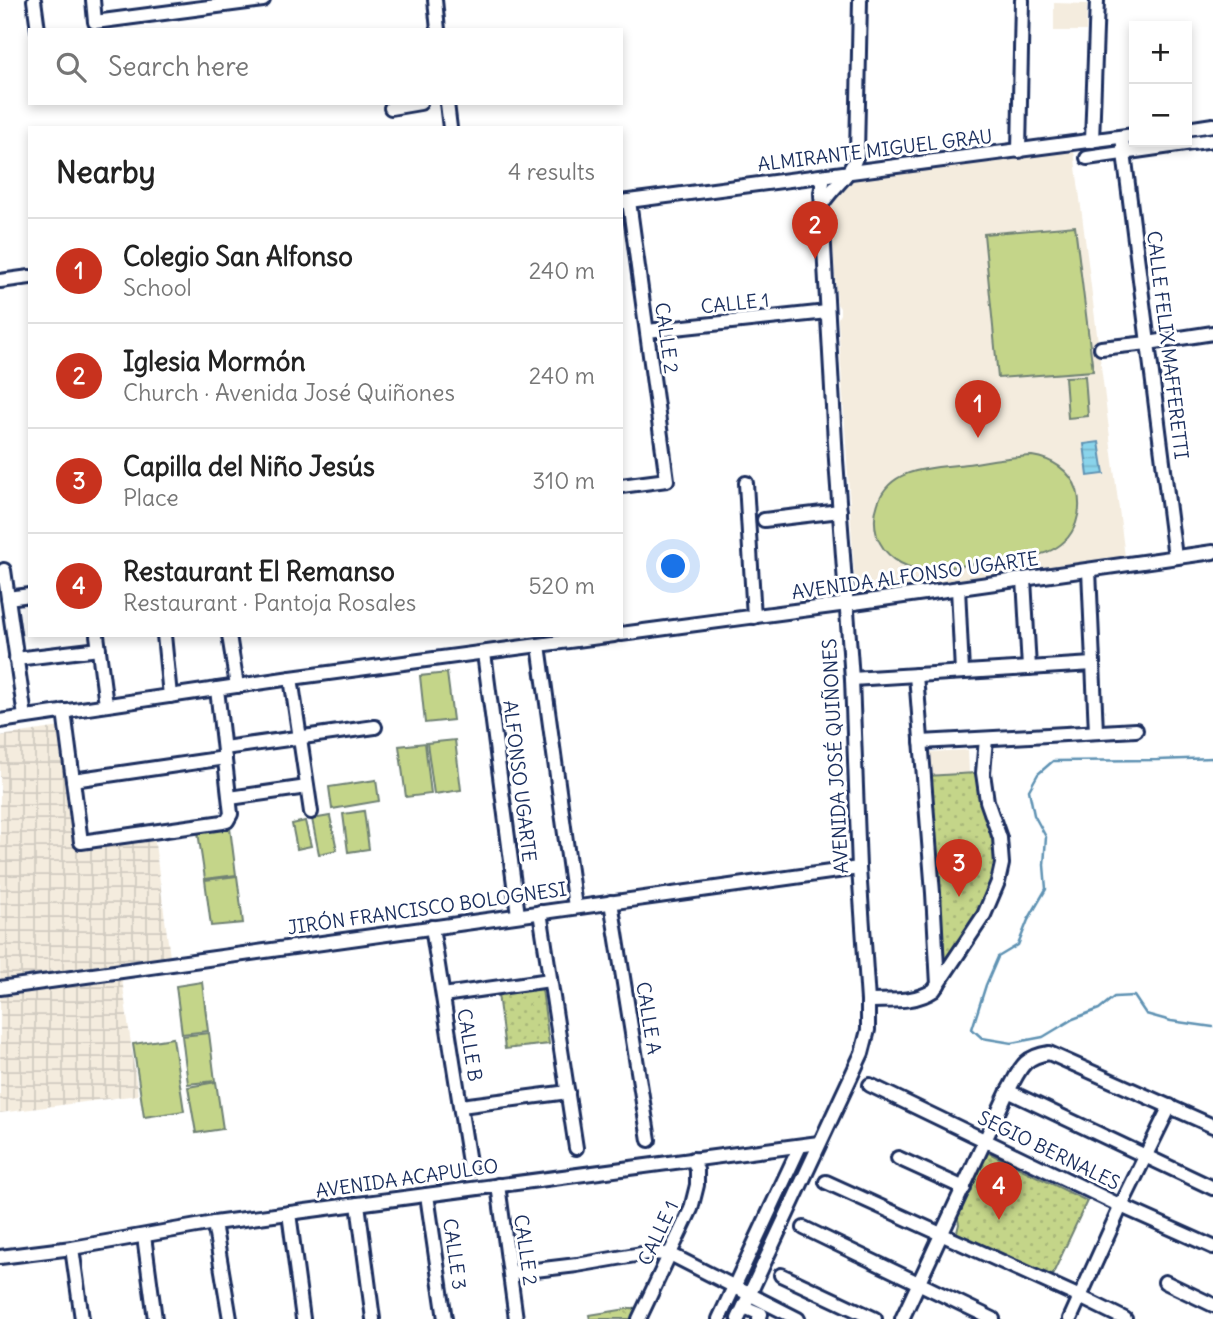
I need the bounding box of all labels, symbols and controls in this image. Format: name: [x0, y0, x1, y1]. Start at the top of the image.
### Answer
map controls: [1129, 21, 1192, 147]
button: +: [1129, 21, 1192, 84]
search box: [28, 28, 623, 105]
icon: search: [52, 48, 90, 86]
text: Search here: [108, 50, 249, 83]
button: −: [1129, 84, 1192, 147]
street label: ALMIRANTE MIGUEL GRAU: [756, 124, 994, 176]
text: Nearby: [56, 153, 156, 191]
text: 4 results: [508, 157, 595, 186]
pin: 2: [792, 201, 838, 259]
street label: CALLE FELIX MAFFERETTI: [1142, 230, 1194, 460]
text: Colegio San Alfonso: [123, 240, 353, 273]
text: 1: [74, 256, 84, 285]
text: 240 m: [529, 256, 595, 285]
text: School: [123, 273, 192, 302]
street label: CALLE 1: [700, 287, 770, 319]
street label: CALLE 2: [650, 301, 684, 375]
text: Iglesia Mormón: [123, 345, 305, 378]
text: 2: [73, 361, 85, 390]
text: 240 m: [529, 361, 595, 390]
text: Church · Avenida José Quiñones: [123, 378, 455, 407]
pin: 1: [955, 380, 1001, 438]
text: Capilla del Niño Jesús: [123, 450, 375, 483]
text: 3: [72, 466, 86, 495]
text: 310 m: [532, 466, 595, 495]
text: Place: [123, 483, 179, 512]
street label: AVENIDA ALFONSO UGARTE: [790, 546, 1040, 604]
your location: [656, 549, 690, 583]
text: Restaurant El Remanso: [123, 555, 395, 588]
text: 4: [72, 571, 86, 600]
text: 520 m: [528, 571, 595, 600]
text: Restaurant · Pantoja Rosales: [123, 588, 416, 617]
street label: AVENIDA JOSÉ QUIÑONES: [817, 638, 853, 874]
street label: ALFONSO UGARTE: [498, 699, 542, 863]
pin: 3: [936, 839, 982, 897]
street label: JIRÓN FRANCISCO BOLOGNESI: [286, 877, 568, 939]
street label: CALLE A: [631, 980, 667, 1056]
street label: CALLE B: [452, 1007, 488, 1083]
street label: SEGIO BERNALES: [974, 1105, 1124, 1195]
street label: AVENIDA ACAPULCO: [314, 1153, 500, 1203]
pin: 4: [976, 1162, 1022, 1220]
street label: CALLE 1: [633, 1197, 683, 1269]
street label: CALLE 2: [509, 1213, 543, 1287]
street label: CALLE 3: [438, 1217, 472, 1291]

